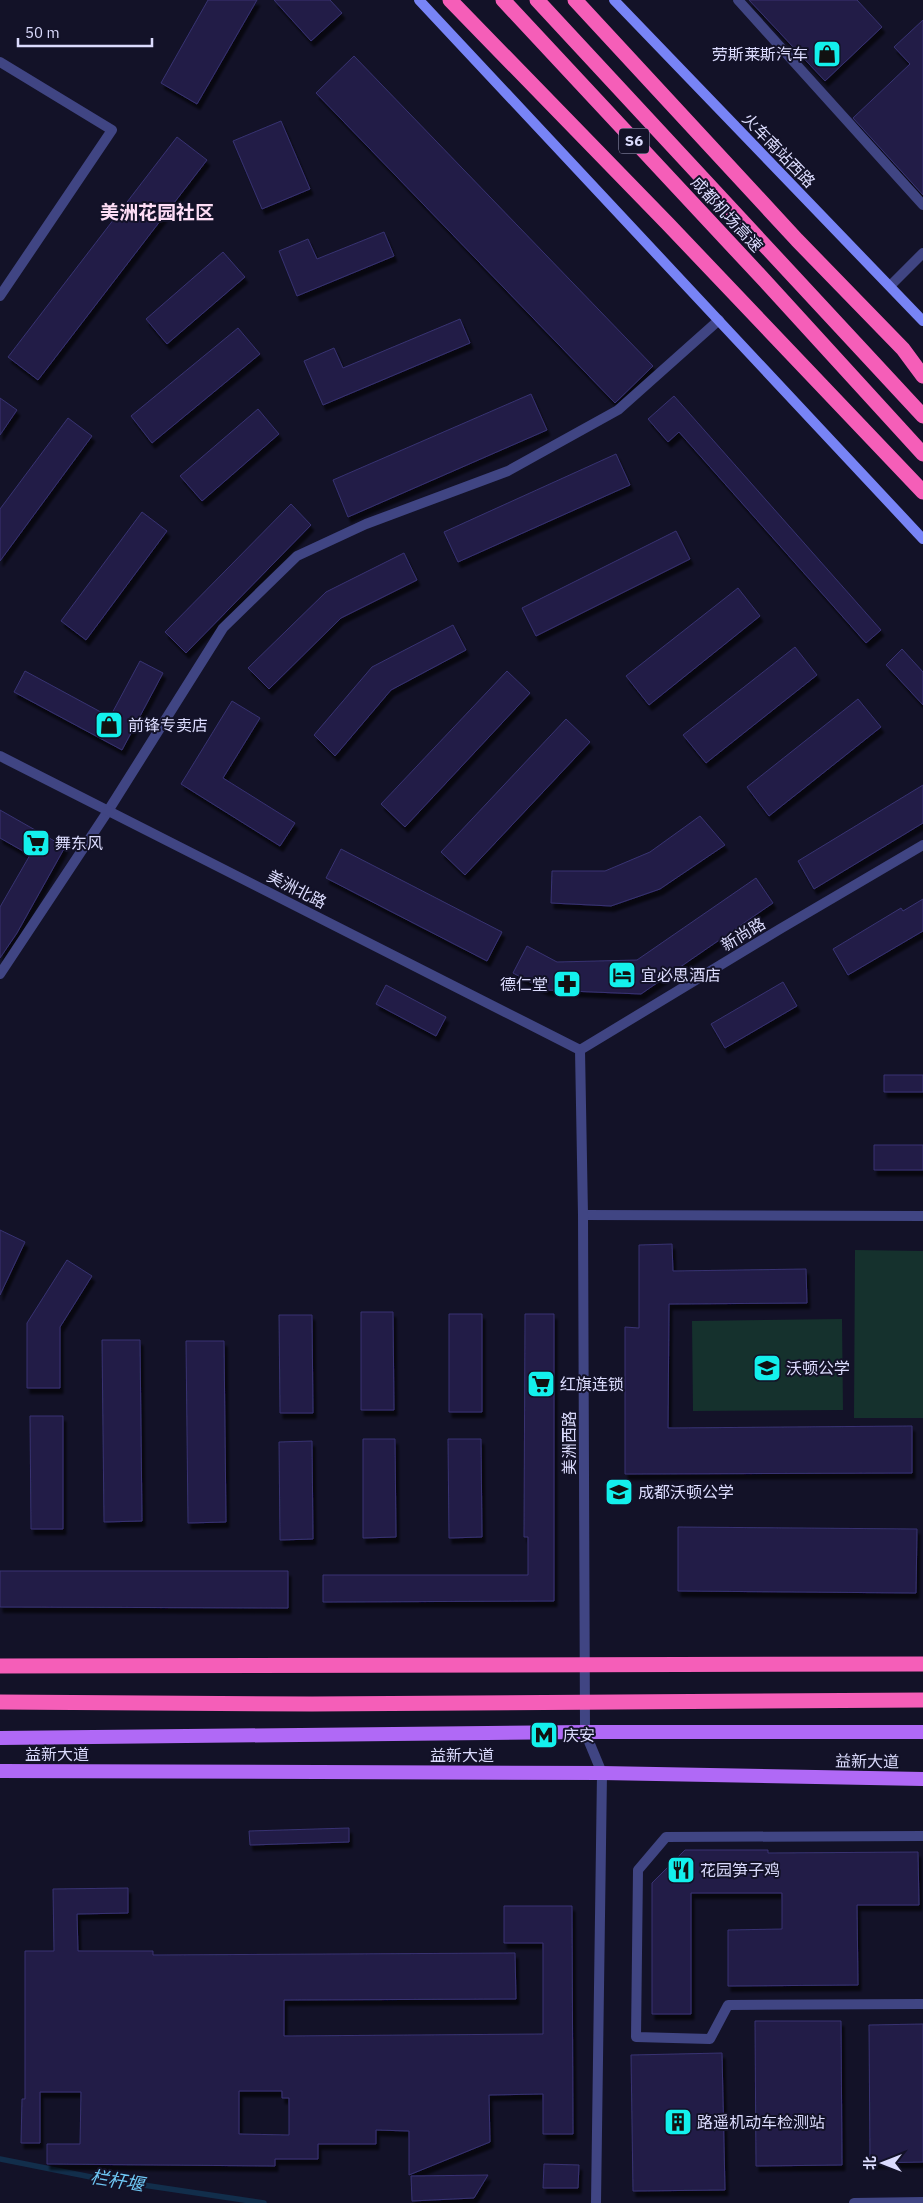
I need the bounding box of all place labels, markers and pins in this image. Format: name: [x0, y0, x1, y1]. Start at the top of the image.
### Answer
shop icon: 劳斯莱斯汽车: [812, 39, 842, 69]
place label: 劳斯莱斯汽车: [712, 44, 808, 64]
shop icon: 前锋专卖店: [94, 710, 124, 740]
place label: 前锋专卖店: [128, 715, 208, 735]
supermarket icon: 舞东风: [21, 828, 51, 858]
place label: 舞东风: [55, 833, 103, 853]
hotel icon: 宜必思酒店: [607, 960, 637, 990]
place label: 宜必思酒店: [641, 965, 721, 985]
pharmacy icon: 德仁堂: [552, 969, 582, 999]
place label: 德仁堂: [500, 974, 548, 994]
school or university icon: 沃顿公学: [752, 1353, 782, 1383]
place label: 沃顿公学: [786, 1358, 850, 1378]
supermarket icon: 红旗连锁: [526, 1369, 556, 1399]
place label: 红旗连锁: [560, 1374, 624, 1394]
school or university icon: 成都沃顿公学: [604, 1477, 634, 1507]
place label: 成都沃顿公学: [638, 1482, 734, 1502]
metro station icon: 庆安: [529, 1720, 559, 1750]
place label: 庆安: [563, 1725, 595, 1745]
restaurant icon: 花园笋子鸡: [666, 1855, 696, 1885]
place label: 花园笋子鸡: [700, 1860, 780, 1880]
building icon: 路遥机动车检测站: [663, 2107, 693, 2137]
place label: 路遥机动车检测站: [697, 2112, 825, 2132]

